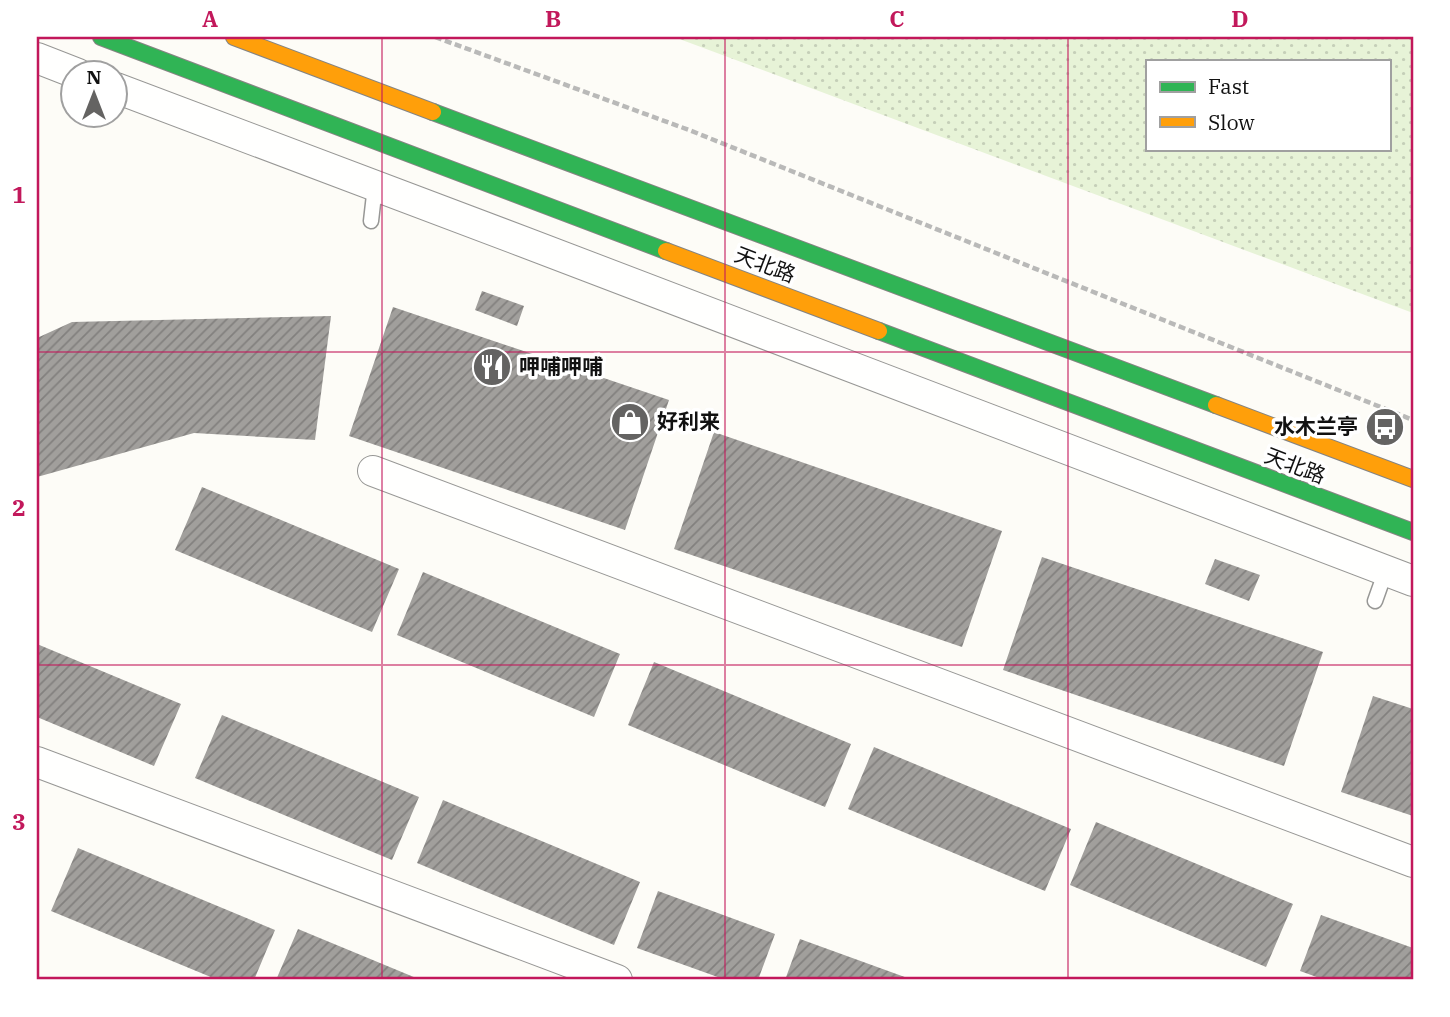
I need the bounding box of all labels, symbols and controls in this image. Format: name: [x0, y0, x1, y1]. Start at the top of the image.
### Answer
text: A: [202, 3, 218, 33]
text: B: [545, 3, 561, 33]
text: C: [889, 3, 905, 33]
text: D: [1231, 3, 1249, 33]
north arrow: [60, 60, 130, 130]
legend: [1146, 60, 1390, 150]
text: N: [86, 65, 102, 89]
text: Fast: [1208, 72, 1249, 100]
text: Slow: [1208, 108, 1255, 136]
text: 1: [12, 179, 26, 209]
street label: 天北路: [731, 240, 800, 288]
restaurant icon: 呷哺呷哺: [471, 346, 513, 388]
place label: 呷哺呷哺: [519, 352, 603, 380]
shop icon: 好利来: [609, 401, 651, 443]
bus stop icon: 水木兰亭: [1364, 406, 1406, 448]
place label: 好利来: [657, 407, 720, 435]
place label: 水木兰亭: [1274, 412, 1358, 440]
street label: 天北路: [1261, 441, 1330, 489]
text: 2: [12, 492, 26, 522]
text: 3: [12, 806, 26, 836]

